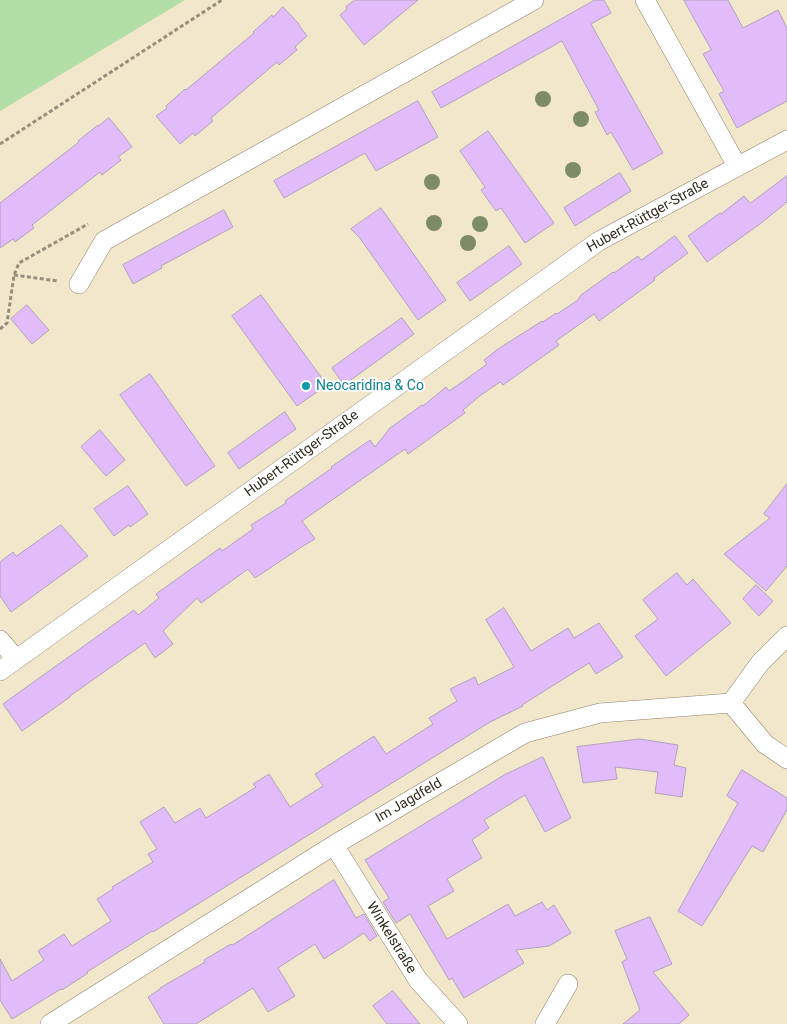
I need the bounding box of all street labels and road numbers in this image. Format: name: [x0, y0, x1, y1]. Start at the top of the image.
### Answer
street label: Hubert-Rüttger-Straße: [584, 176, 712, 256]
street label: Hubert-Rüttger-Straße: [242, 407, 362, 501]
street label: Im Jagdfeld: [373, 775, 445, 827]
street label: Winkelstraße: [362, 899, 420, 977]

